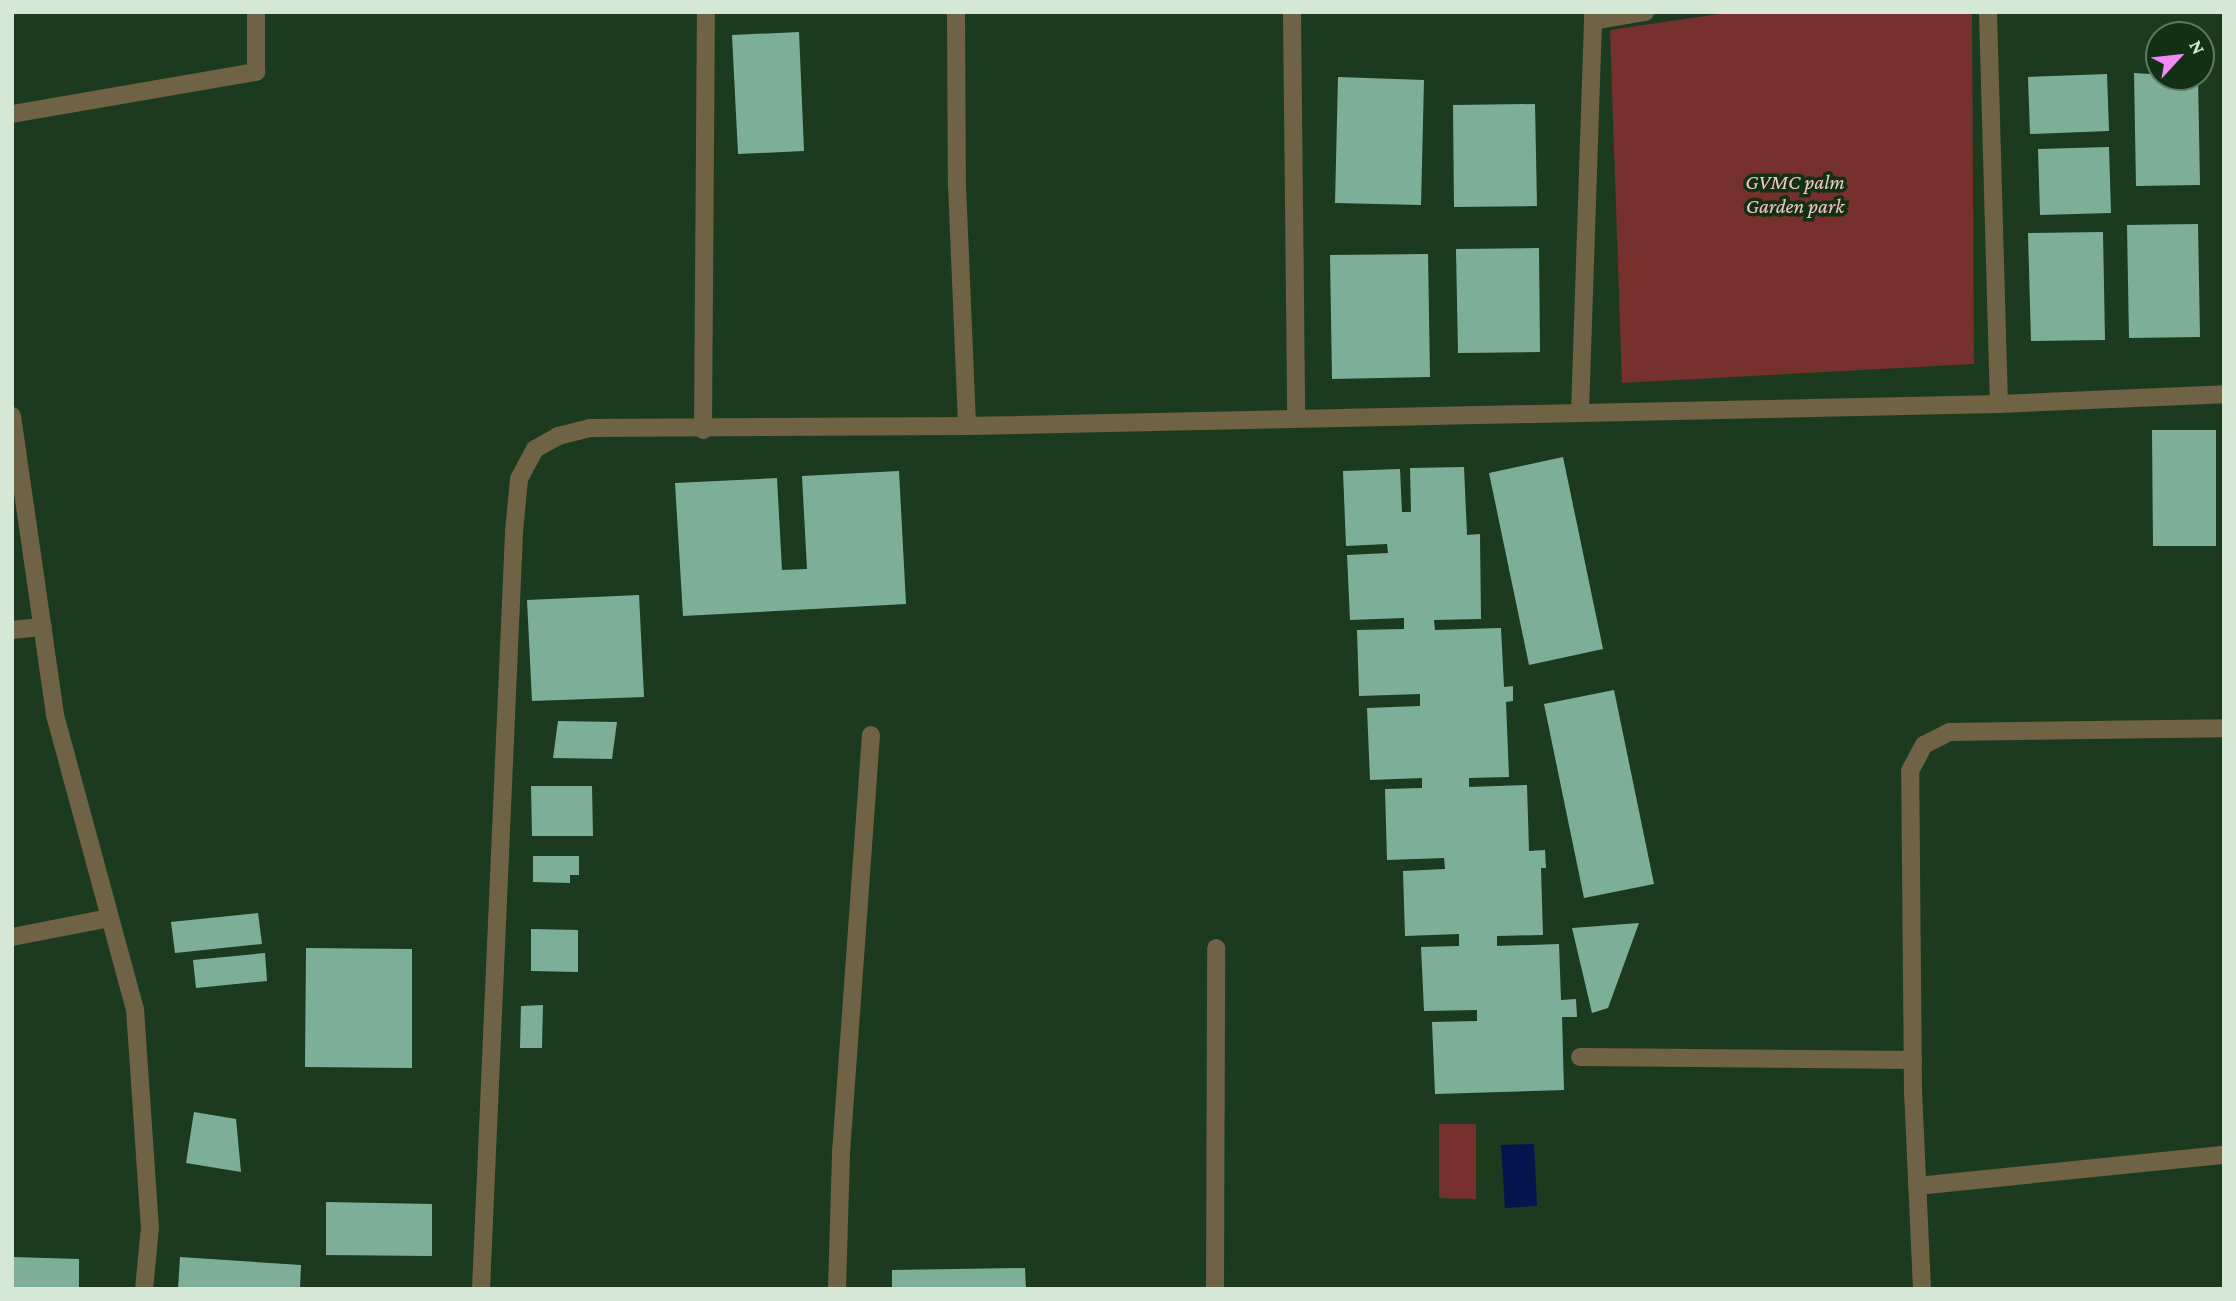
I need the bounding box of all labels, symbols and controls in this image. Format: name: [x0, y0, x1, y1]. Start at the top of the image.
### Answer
north arrow: [2145, 21, 2215, 91]
text: N: [2185, 37, 2210, 58]
park label: GVMC palm Garden park: [1745, 169, 1845, 219]

